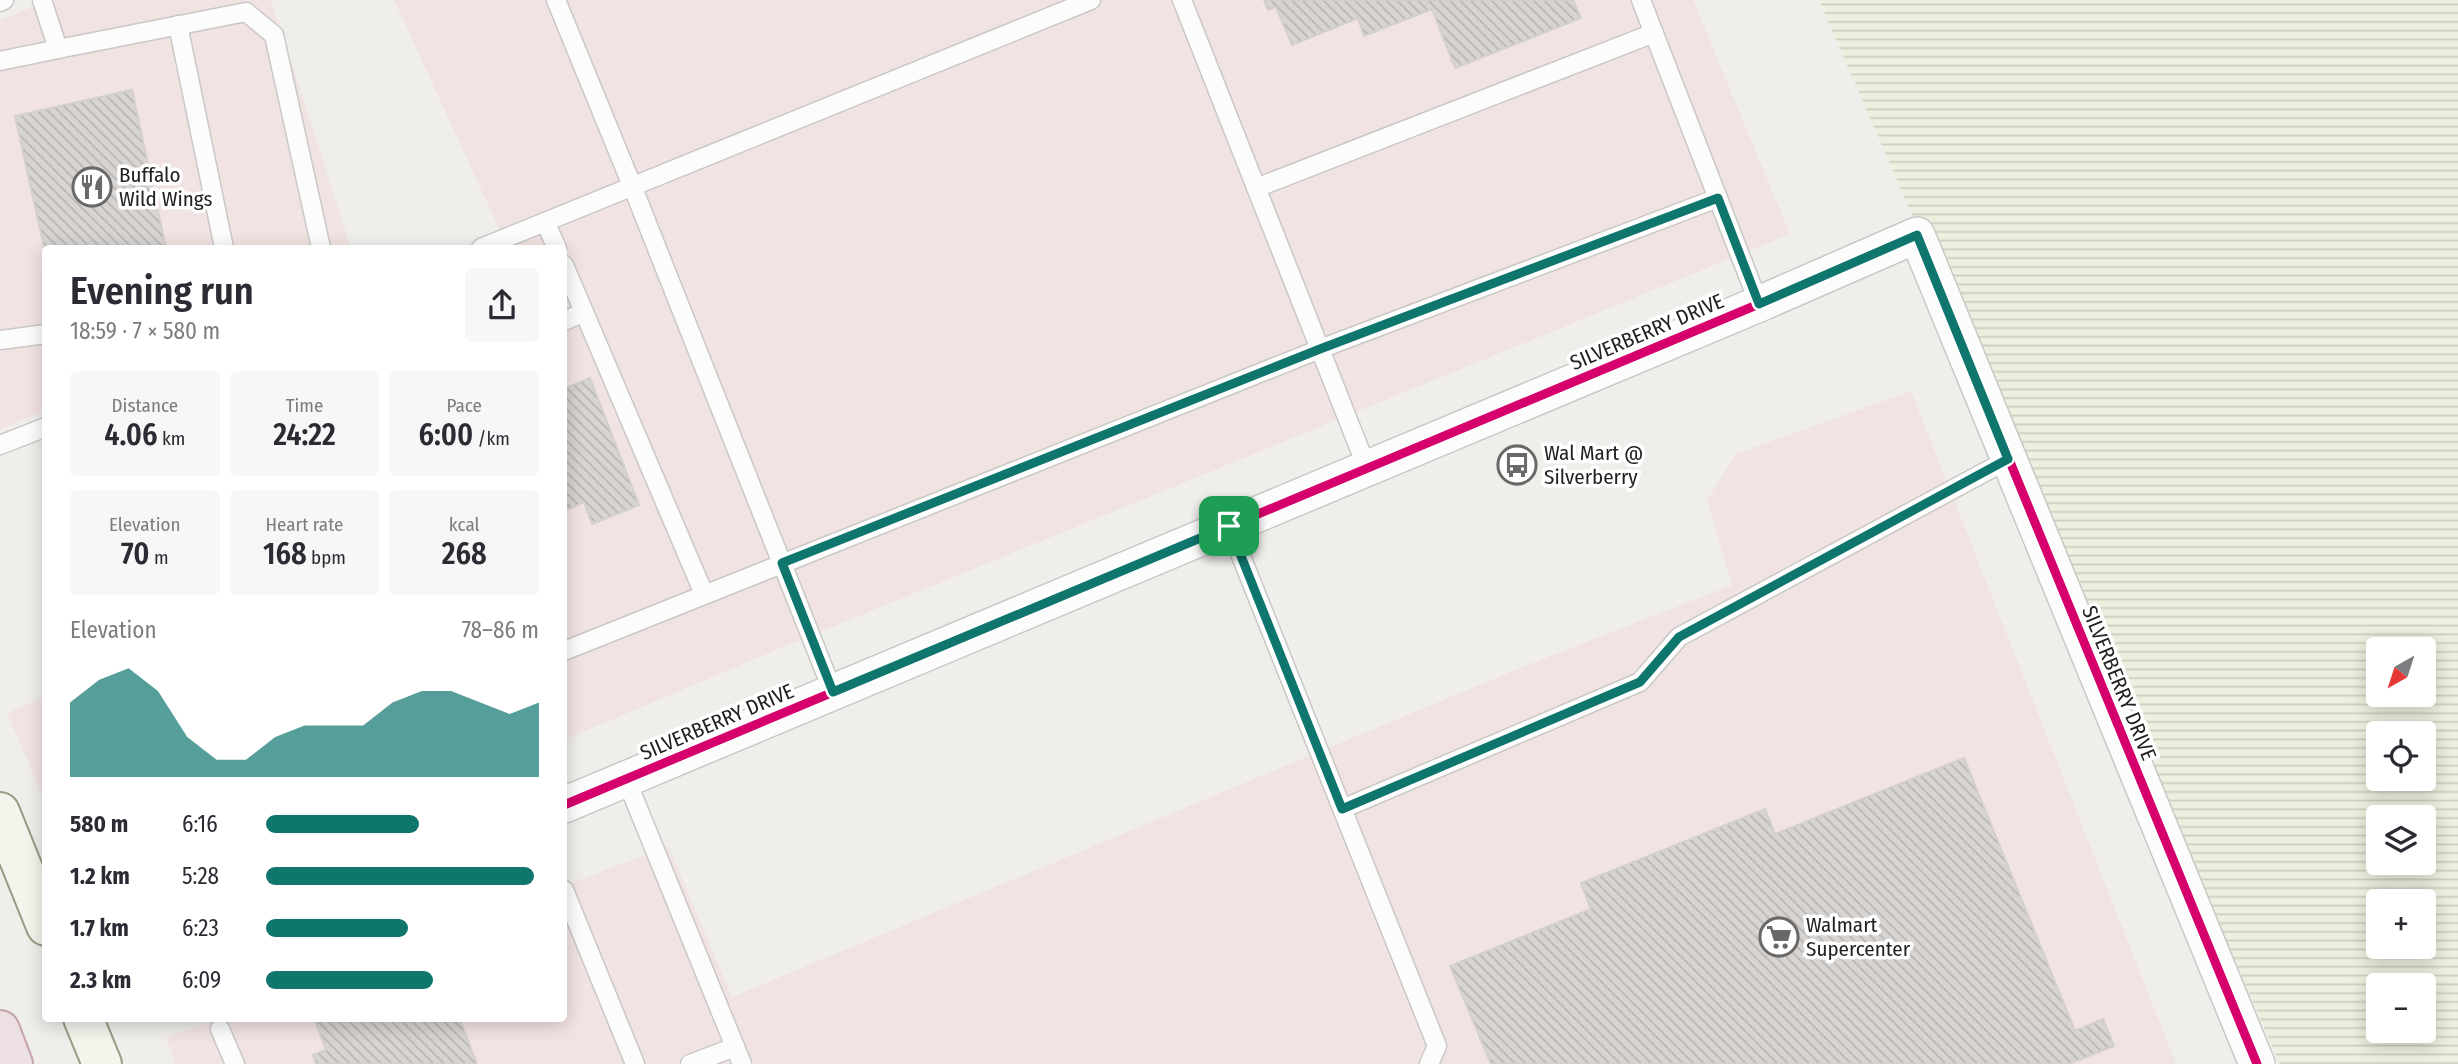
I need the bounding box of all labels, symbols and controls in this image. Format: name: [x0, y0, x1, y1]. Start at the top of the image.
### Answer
place label: Buffalo Wild Wings: [119, 162, 212, 212]
restaurant icon: Buffalo Wild Wings: [71, 166, 113, 208]
text: Evening run: [70, 268, 254, 314]
button: share: [465, 268, 539, 342]
street label: SILVERBERRY DRIVE: [1566, 288, 1728, 376]
text: 18:59 · 7 × 580 m: [70, 317, 220, 345]
text: Distance: [112, 394, 178, 417]
text: Time: [286, 394, 323, 417]
text: Pace: [446, 394, 482, 417]
text: 4.06: [104, 417, 158, 453]
text: 24:22: [273, 417, 336, 453]
text: 6:00: [418, 417, 473, 453]
text: km: [158, 427, 185, 450]
text: /km: [473, 427, 510, 450]
place label: Wal Mart @ Silverberry: [1544, 440, 1643, 490]
bus stop icon: Wal Mart @ Silverberry: [1496, 444, 1538, 486]
pin: [1199, 496, 1259, 556]
icon: arrive: [1210, 507, 1248, 545]
text: Elevation: [109, 513, 181, 536]
text: Heart rate: [265, 513, 344, 536]
text: kcal: [449, 513, 480, 536]
text: 70: [121, 536, 150, 572]
text: 168: [263, 536, 307, 572]
text: 268: [442, 536, 487, 572]
text: m: [150, 546, 169, 569]
text: bpm: [307, 546, 346, 569]
street label: SILVERBERRY DRIVE: [2076, 602, 2162, 764]
text: Elevation: [70, 616, 157, 644]
text: 78–86 m: [462, 616, 539, 644]
north arrow: [2366, 637, 2436, 707]
map controls: [2366, 637, 2436, 1043]
street label: SILVERBERRY DRIVE: [636, 678, 798, 766]
button: locate: [2366, 721, 2436, 791]
button: layers: [2366, 805, 2436, 875]
text: 580 m: [70, 810, 128, 838]
text: 6:16: [182, 810, 218, 838]
text: 1.2 km: [70, 862, 130, 890]
text: 5:28: [182, 862, 219, 890]
button: +: [2366, 889, 2436, 959]
place label: Walmart Supercenter: [1806, 912, 1911, 962]
text: 1.7 km: [70, 914, 129, 942]
text: 6:23: [182, 914, 219, 942]
supermarket icon: Walmart Supercenter: [1758, 916, 1800, 958]
text: 2.3 km: [70, 966, 131, 994]
text: 6:09: [182, 966, 221, 994]
button: −: [2366, 973, 2436, 1043]

